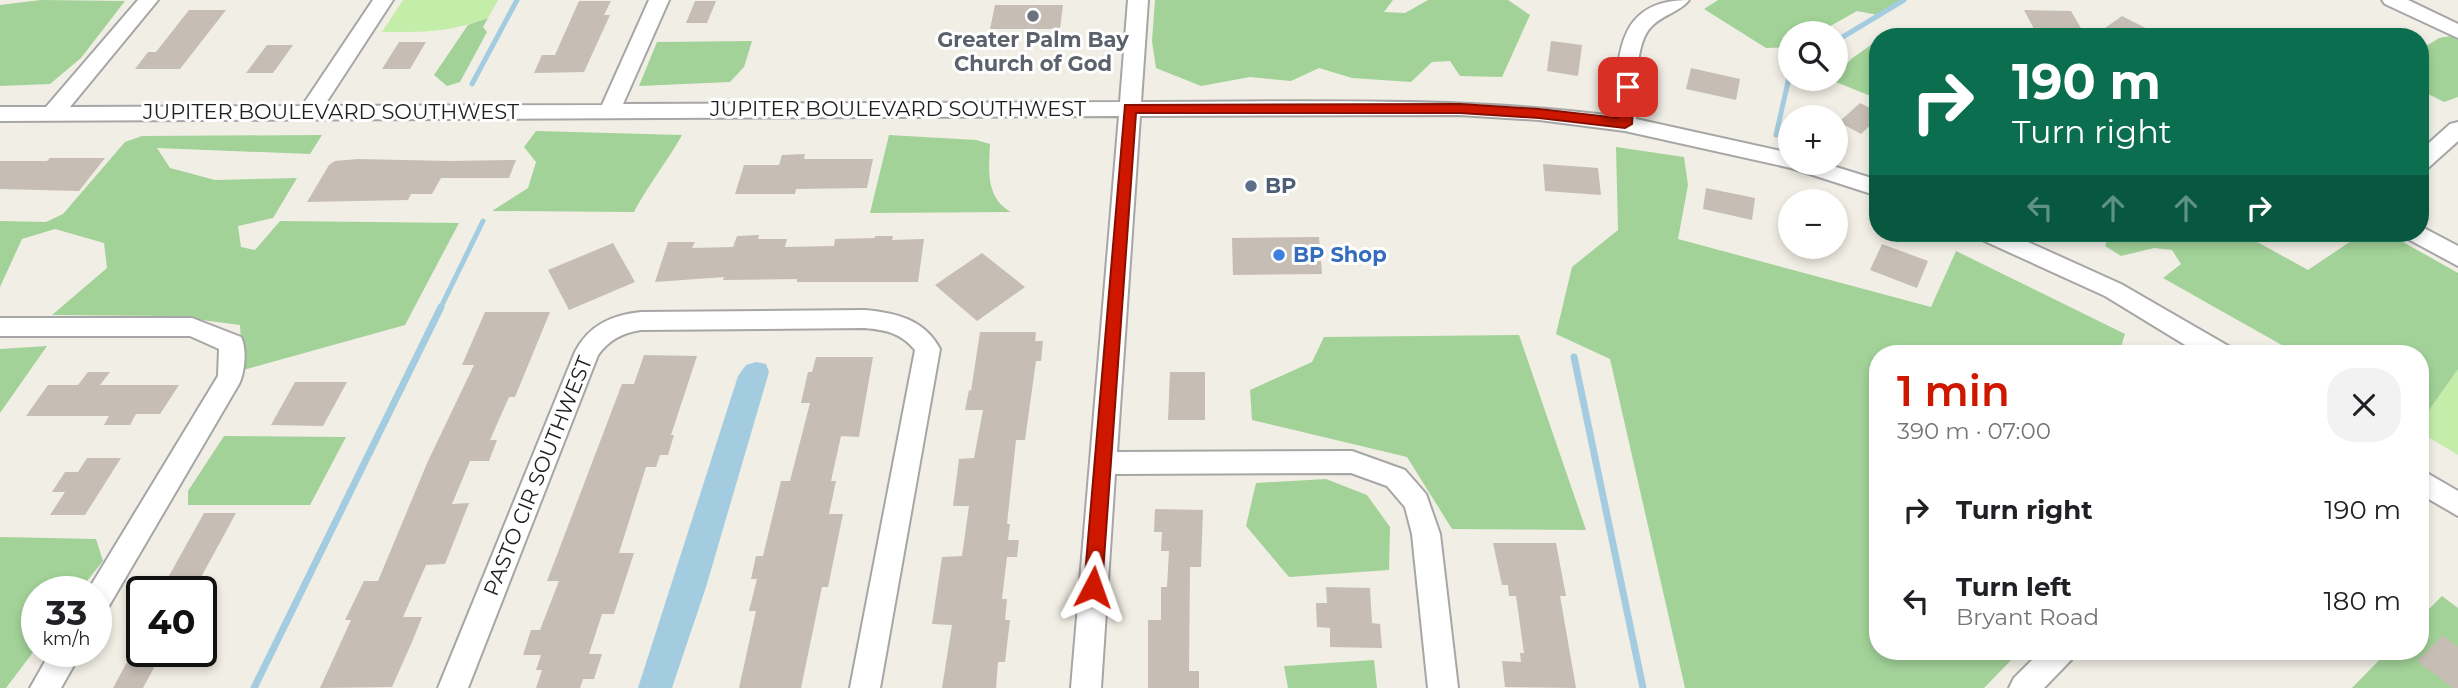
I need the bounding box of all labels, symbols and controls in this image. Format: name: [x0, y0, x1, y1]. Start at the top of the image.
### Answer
marker: Greater Palm Bay Church of God: [1025, 8, 1041, 24]
map controls: [1778, 21, 1848, 259]
button: search: [1778, 21, 1848, 91]
place label: Greater Palm Bay Church of God: [937, 27, 1129, 76]
text: 190 m: [2012, 52, 2161, 111]
icon: right: [1897, 56, 1988, 147]
pin: [1598, 57, 1658, 117]
icon: arrive: [1609, 68, 1647, 106]
street label: JUPITER BOULEVARD SOUTHWEST: [709, 96, 1086, 121]
street label: JUPITER BOULEVARD SOUTHWEST: [142, 99, 519, 124]
button: +: [1778, 105, 1848, 175]
text: Turn right: [2012, 112, 2172, 151]
place label: BP: [1265, 173, 1296, 198]
marker: BP: [1243, 178, 1259, 194]
button: −: [1778, 189, 1848, 259]
icon: left: [2021, 189, 2059, 227]
icon: ahead: [2094, 189, 2132, 227]
icon: ahead: [2167, 189, 2205, 227]
icon: right: [2240, 189, 2278, 227]
place label: BP Shop: [1293, 242, 1387, 267]
marker: BP Shop: [1271, 247, 1287, 263]
street label: PASTO CIR SOUTHWEST: [478, 352, 597, 599]
text: 1 min: [1897, 365, 2010, 417]
button: close: [2327, 368, 2401, 442]
text: 390 m · 07:00: [1897, 417, 2051, 445]
icon: right: [1897, 491, 1935, 529]
text: Turn right: [1956, 494, 2092, 526]
text: 190 m: [2324, 494, 2401, 526]
position arrow: [1056, 550, 1130, 624]
text: Turn left: [1956, 571, 2072, 603]
speed limit sign: 40: [126, 576, 217, 667]
icon: left: [1897, 582, 1935, 620]
text: 180 m: [2323, 585, 2401, 617]
text: 33: [46, 591, 87, 634]
text: Bryant Road: [1956, 603, 2099, 631]
text: km/h: [42, 628, 91, 650]

